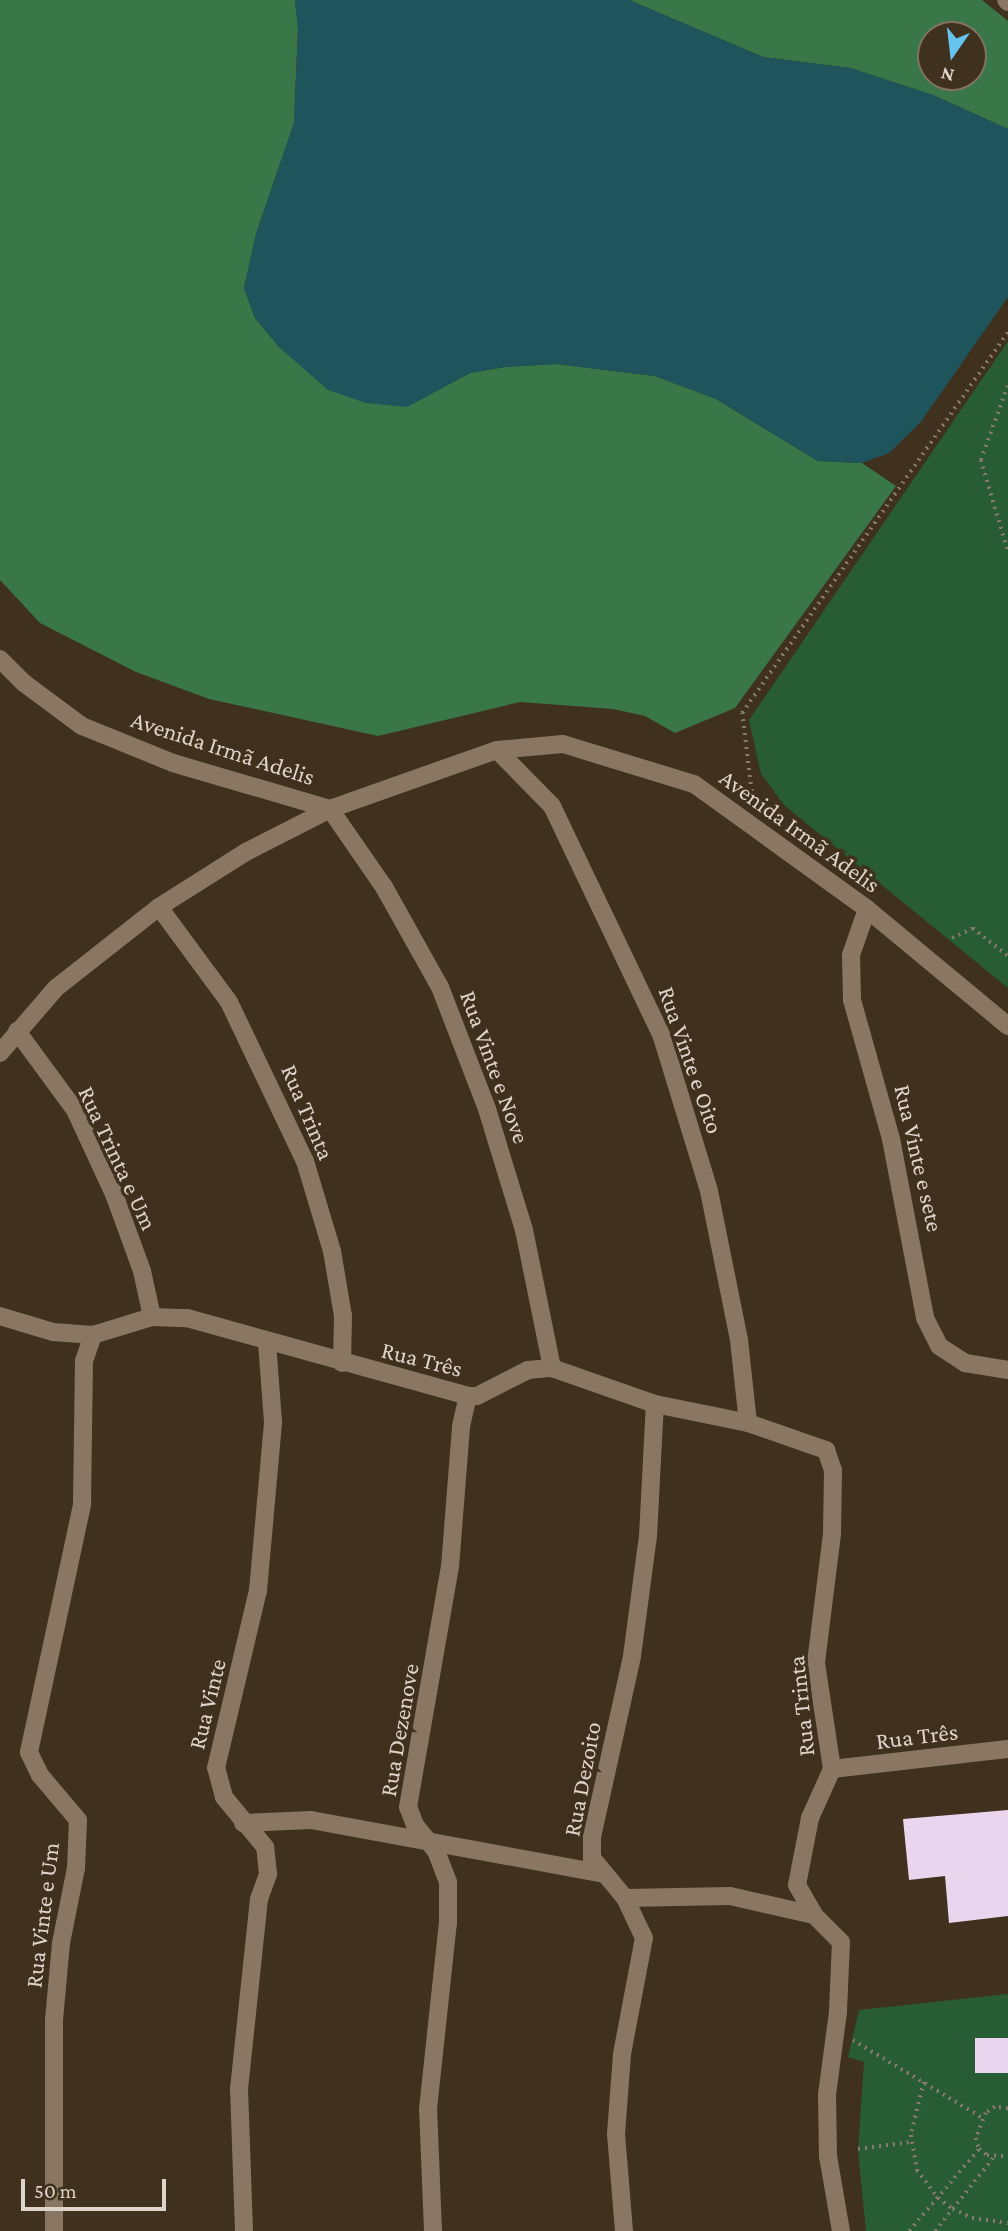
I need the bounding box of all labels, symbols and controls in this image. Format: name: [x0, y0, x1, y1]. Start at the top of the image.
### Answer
north arrow: [917, 21, 987, 91]
text: N: [938, 63, 956, 87]
street label: Avenida Irmã Adelis: [128, 705, 318, 791]
street label: Avenida Irmã Adelis: [714, 763, 886, 899]
street label: Rua Vinte e Oito: [652, 983, 730, 1137]
street label: Rua Vinte e Nove: [454, 987, 536, 1147]
street label: Rua Trinta: [275, 1060, 341, 1164]
street label: Rua Trinta e Um: [72, 1081, 164, 1235]
street label: Rua Vinte e sete: [888, 1082, 950, 1234]
street label: Rua Três: [379, 1335, 465, 1383]
street label: Rua Trinta: [781, 1654, 821, 1758]
street label: Rua Vinte: [182, 1656, 232, 1752]
street label: Rua Dezenove: [373, 1661, 425, 1799]
street label: Rua Três: [874, 1717, 960, 1755]
street label: Rua Dezoito: [557, 1719, 607, 1839]
street label: Rua Vinte e Um: [19, 1841, 65, 1989]
scale bar: [24, 2164, 170, 2208]
text: 50 m: [34, 2179, 77, 2203]

